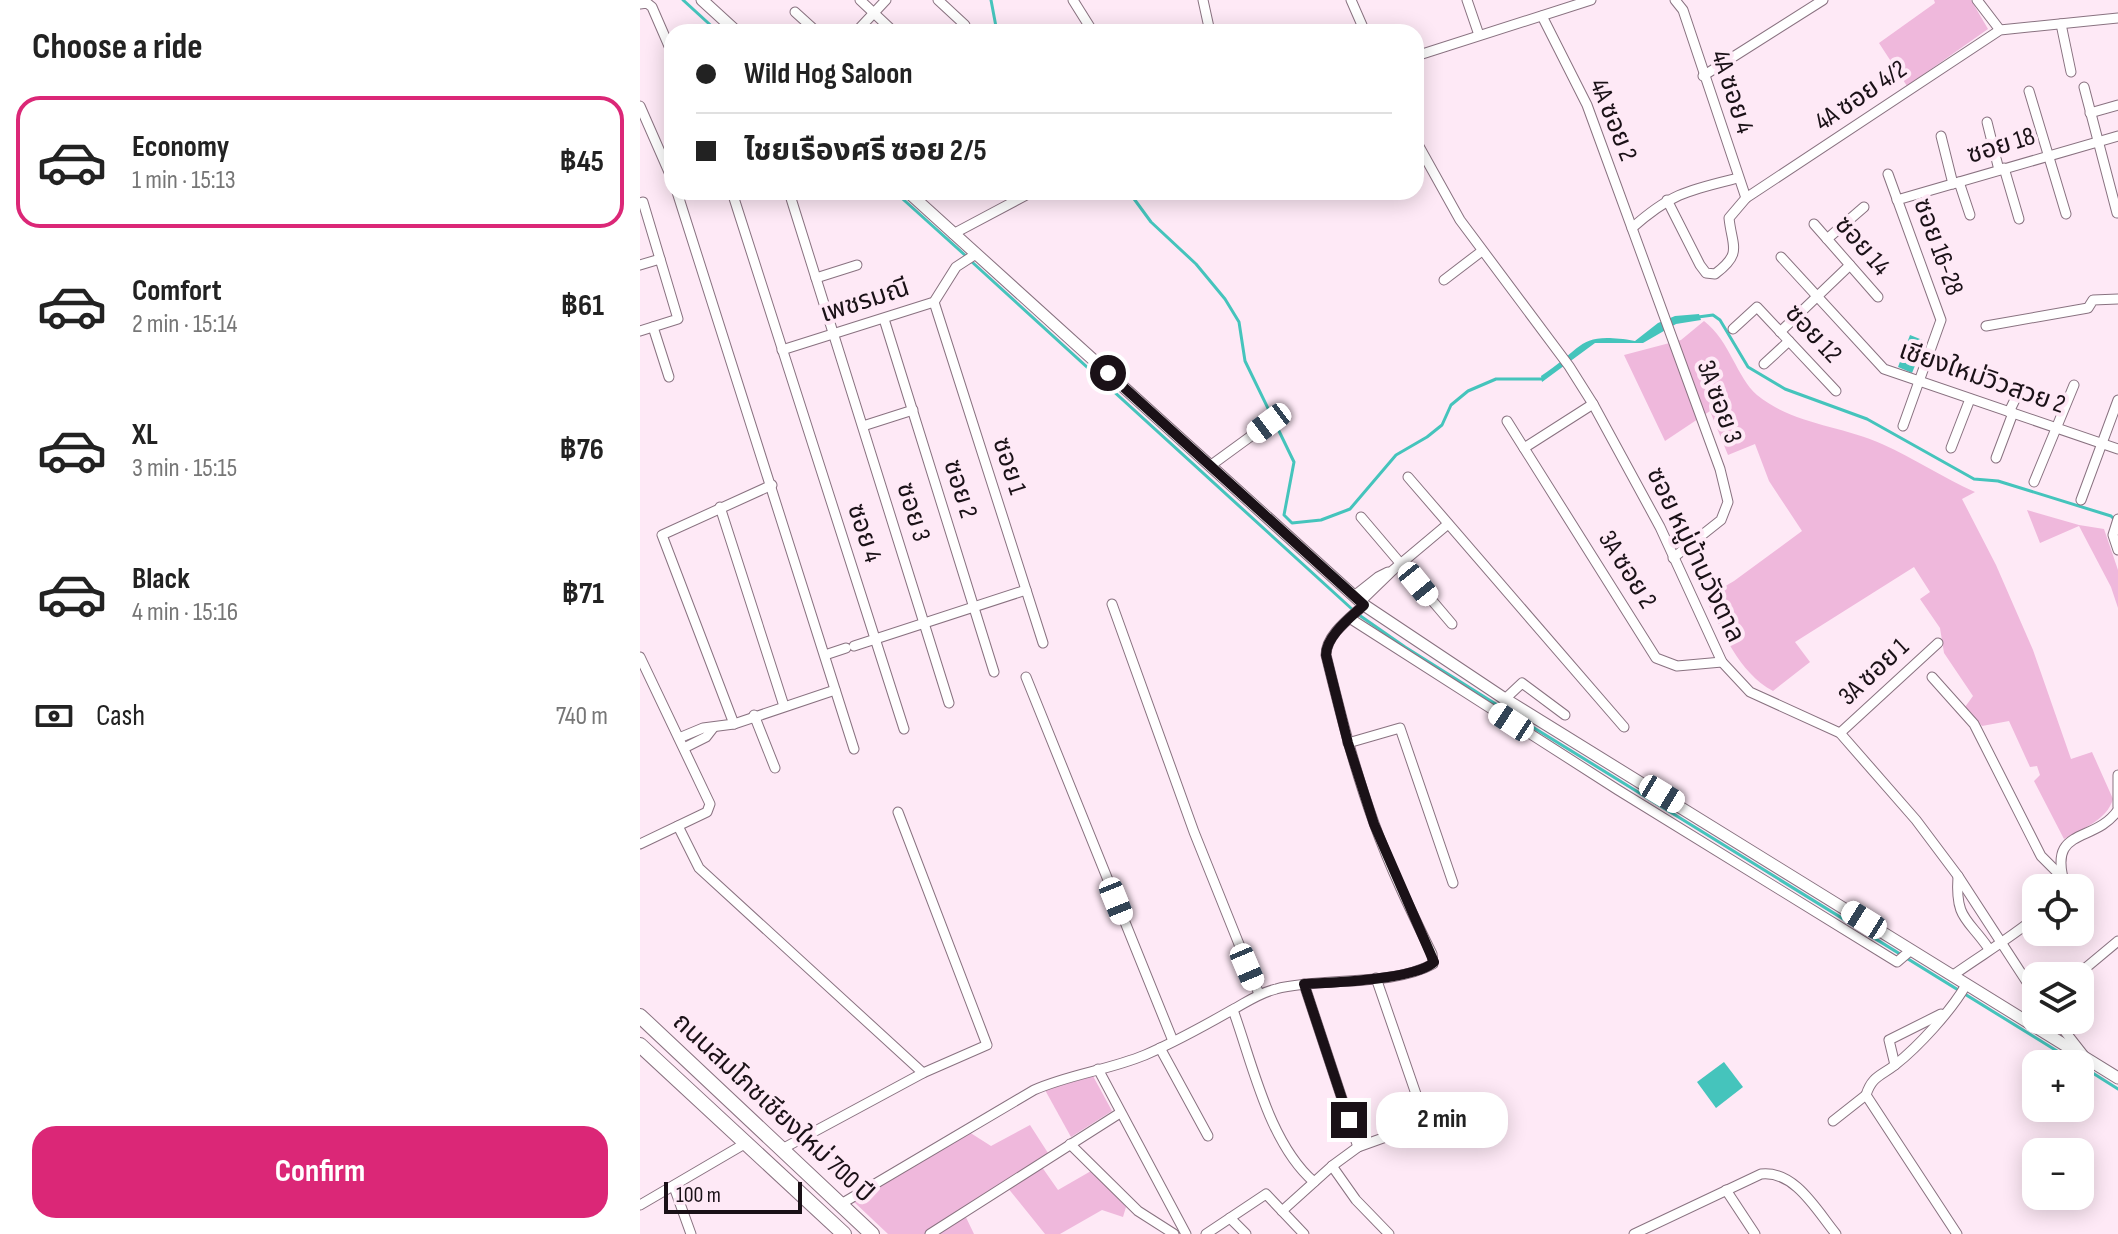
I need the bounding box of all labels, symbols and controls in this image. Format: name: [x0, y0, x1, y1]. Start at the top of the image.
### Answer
text: Choose a ride: [32, 26, 203, 69]
street label: 4A ซอย 4: [1704, 46, 1760, 138]
street label: 4A ซอย 4/2: [1809, 54, 1913, 138]
text: Wild Hog Saloon: [744, 56, 913, 92]
street label: 4A ซอย 2: [1583, 74, 1643, 166]
street label: ซอย 18: [1963, 121, 2039, 171]
icon: car: [36, 126, 108, 198]
text: Economy: [132, 129, 229, 165]
text: ไชยเรืองศรี ซอย 2/5: [744, 133, 987, 169]
text: ฿45: [559, 144, 604, 180]
text: 1 min · 15:13: [132, 165, 236, 196]
street label: ซอย 16-28: [1906, 194, 1970, 300]
street label: ซอย 14: [1828, 210, 1896, 282]
icon: car: [36, 270, 108, 342]
street label: เพชรมณี: [817, 272, 913, 330]
text: Comfort: [132, 273, 222, 309]
text: ฿61: [561, 288, 604, 324]
street label: ซอย 12: [1778, 298, 1848, 370]
text: 2 min · 15:14: [132, 309, 237, 340]
street label: เชียงใหม่วิวสวย 2: [1895, 335, 2069, 421]
route start: [1090, 355, 1126, 391]
street label: 3A ซอย 3: [1690, 356, 1748, 448]
car: [1243, 399, 1295, 447]
icon: car: [36, 414, 108, 486]
text: XL: [132, 417, 158, 453]
text: ฿76: [559, 432, 604, 468]
street label: ซอย 1: [985, 434, 1033, 498]
text: 3 min · 15:15: [132, 453, 237, 484]
street label: ซอย 2: [936, 456, 984, 522]
street label: ซอย หมู่บ้านวังตาล: [1639, 462, 1751, 648]
street label: ซอย 3: [889, 479, 937, 545]
street label: ซอย 4: [840, 500, 888, 566]
street label: 3A ซอย 2: [1591, 525, 1663, 615]
icon: car: [36, 558, 108, 630]
car: [1394, 558, 1442, 610]
text: Black: [132, 561, 190, 597]
text: ฿71: [562, 576, 604, 612]
text: 4 min · 15:16: [132, 597, 238, 628]
street label: 3A ซอย 1: [1833, 632, 1915, 712]
icon: cash: [32, 694, 76, 738]
text: Cash: [96, 698, 145, 734]
car: [1484, 699, 1538, 745]
text: 740 m: [556, 701, 608, 732]
car: [1635, 771, 1689, 817]
car: [1096, 874, 1136, 928]
map controls: [2022, 874, 2094, 1210]
button: locate: [2022, 874, 2094, 946]
car: [1837, 897, 1891, 943]
car: [1227, 940, 1267, 994]
button: layers: [2022, 962, 2094, 1034]
street label: ถนนสมโภชเชียงใหม่ 700 ปี: [666, 1007, 880, 1209]
button: +: [2022, 1050, 2094, 1122]
callout: 2 min: [1377, 1092, 1509, 1148]
route end: [1331, 1102, 1367, 1138]
text: 2 min: [1417, 1104, 1467, 1135]
button: Confirm: [32, 1126, 608, 1218]
button: −: [2022, 1138, 2094, 1210]
scale bar: [664, 1178, 802, 1214]
text: 100 m: [676, 1182, 721, 1209]

